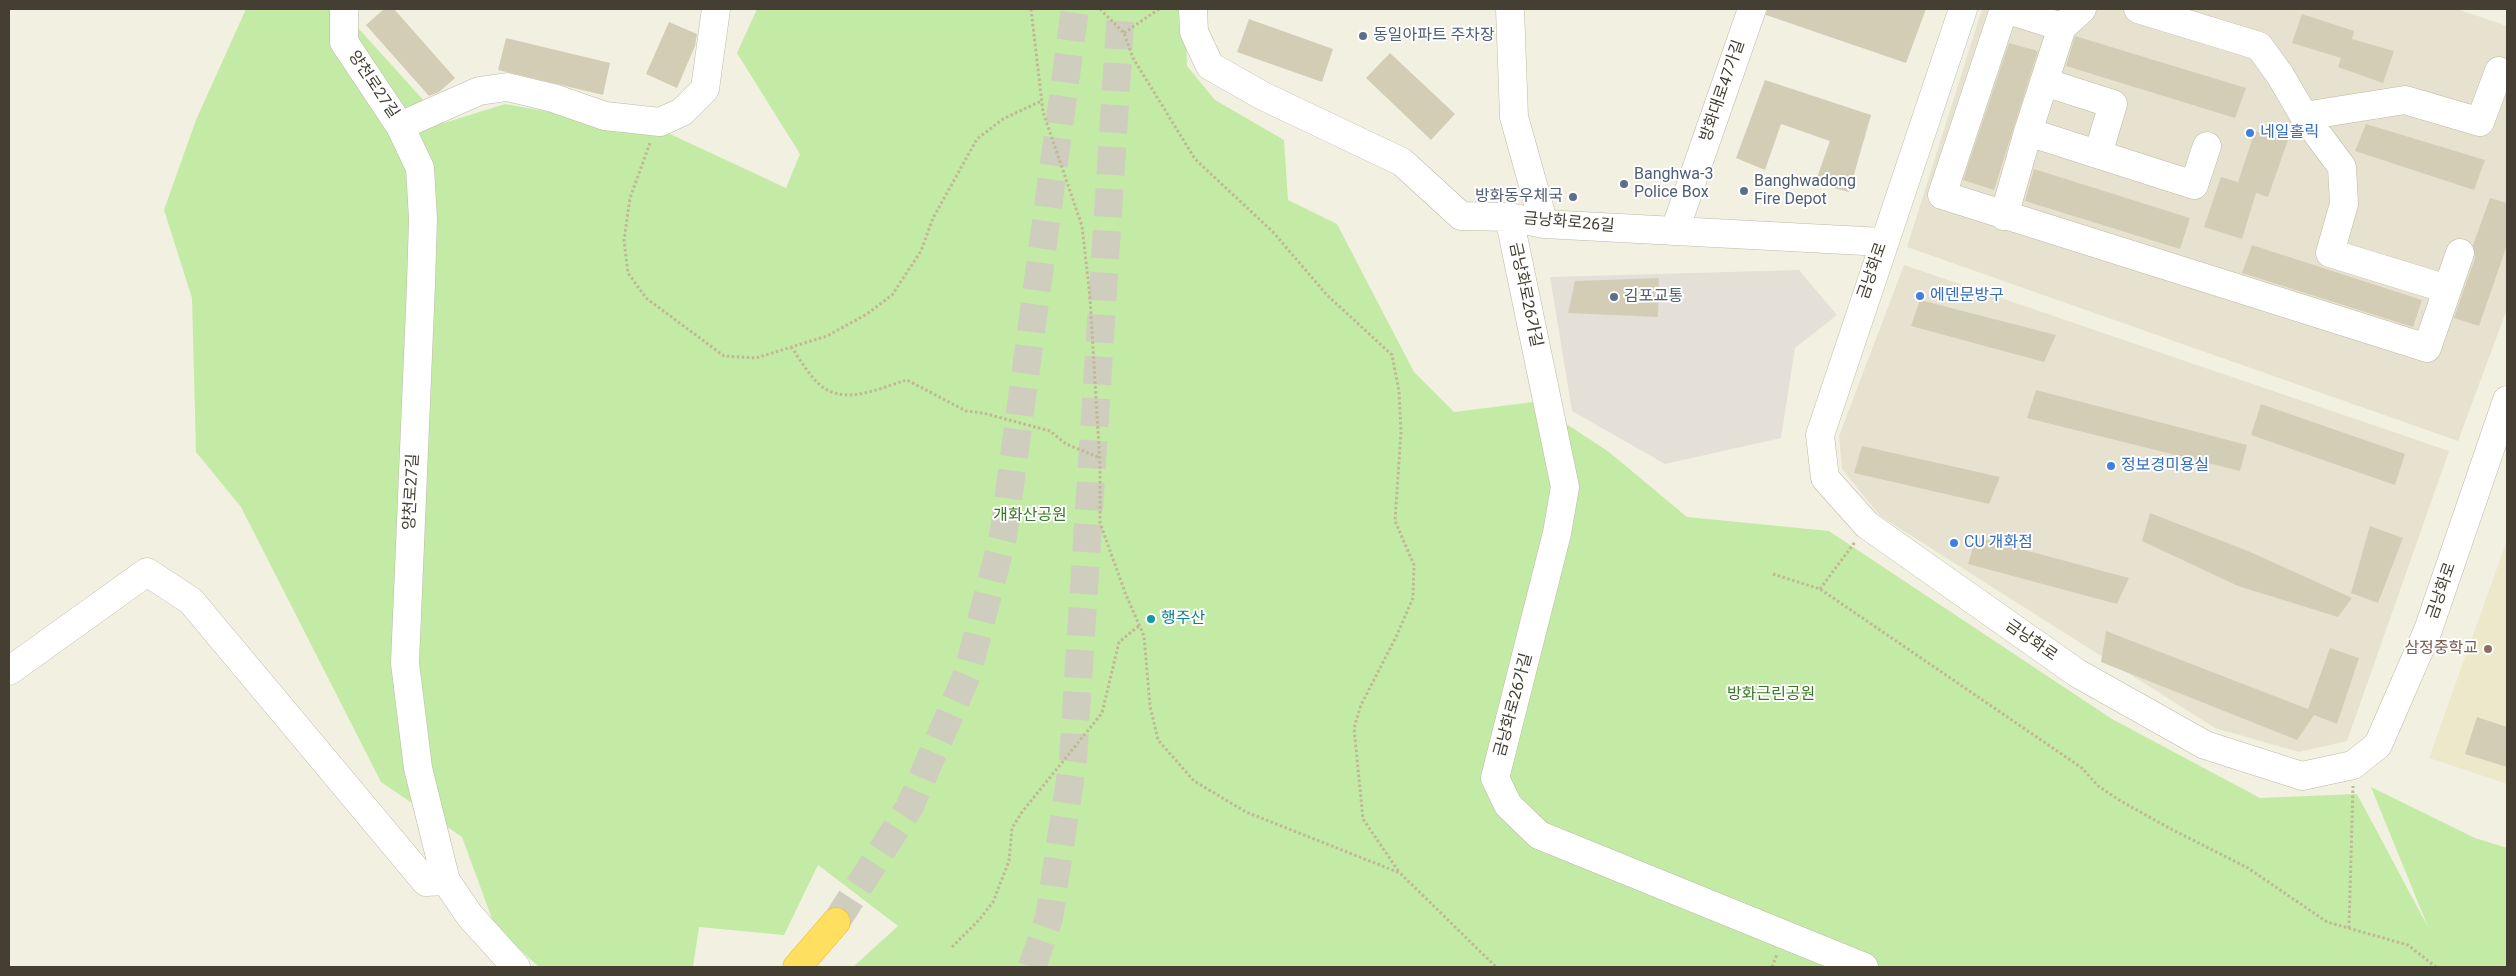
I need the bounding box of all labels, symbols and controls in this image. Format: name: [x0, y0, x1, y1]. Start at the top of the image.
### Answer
place label: 동일아파트 주차장: [1373, 26, 1495, 46]
marker: 동일아파트 주차장: [1357, 30, 1369, 42]
street label: 방화대로47가길: [1697, 38, 1749, 144]
street label: 양천로27길: [344, 48, 402, 122]
place label: 네일홀릭: [2260, 123, 2319, 143]
marker: 네일홀릭: [2244, 127, 2256, 139]
place label: Banghwa-3 Police Box: [1634, 165, 1713, 203]
place label: Banghwadong Fire Depot: [1754, 172, 1856, 210]
marker: Banghwa-3 Police Box: [1618, 178, 1630, 190]
marker: Banghwadong Fire Depot: [1738, 185, 1750, 197]
place label: 방화동우체국: [1475, 187, 1563, 207]
marker: 방화동우체국: [1567, 191, 1579, 203]
street label: 금낭화로26길: [1523, 209, 1615, 237]
street label: 금낭화로: [1854, 240, 1892, 302]
street label: 금낭화로26가길: [1505, 241, 1545, 349]
place label: 에덴문방구: [1930, 286, 2004, 306]
place label: 김포교통: [1624, 287, 1683, 307]
marker: 에덴문방구: [1914, 290, 1926, 302]
marker: 김포교통: [1608, 291, 1620, 303]
street label: 양천로27길: [400, 453, 424, 531]
place label: 정보경미용실: [2121, 456, 2209, 476]
marker: 정보경미용실: [2105, 460, 2117, 472]
park label: 개화산공원: [993, 506, 1067, 526]
place label: CU 개화점: [1964, 533, 2033, 553]
marker: CU 개화점: [1948, 537, 1960, 549]
street label: 금낭화로: [2423, 560, 2461, 622]
place label: 행주산: [1161, 609, 1205, 629]
marker: 행주산: [1145, 613, 1157, 625]
street label: 금낭화로: [2001, 616, 2061, 666]
place label: 삼정중학교: [2404, 639, 2478, 659]
marker: 삼정중학교: [2482, 643, 2494, 655]
street label: 금낭화로26가길: [1491, 651, 1537, 759]
park label: 방화근린공원: [1727, 685, 1815, 705]

